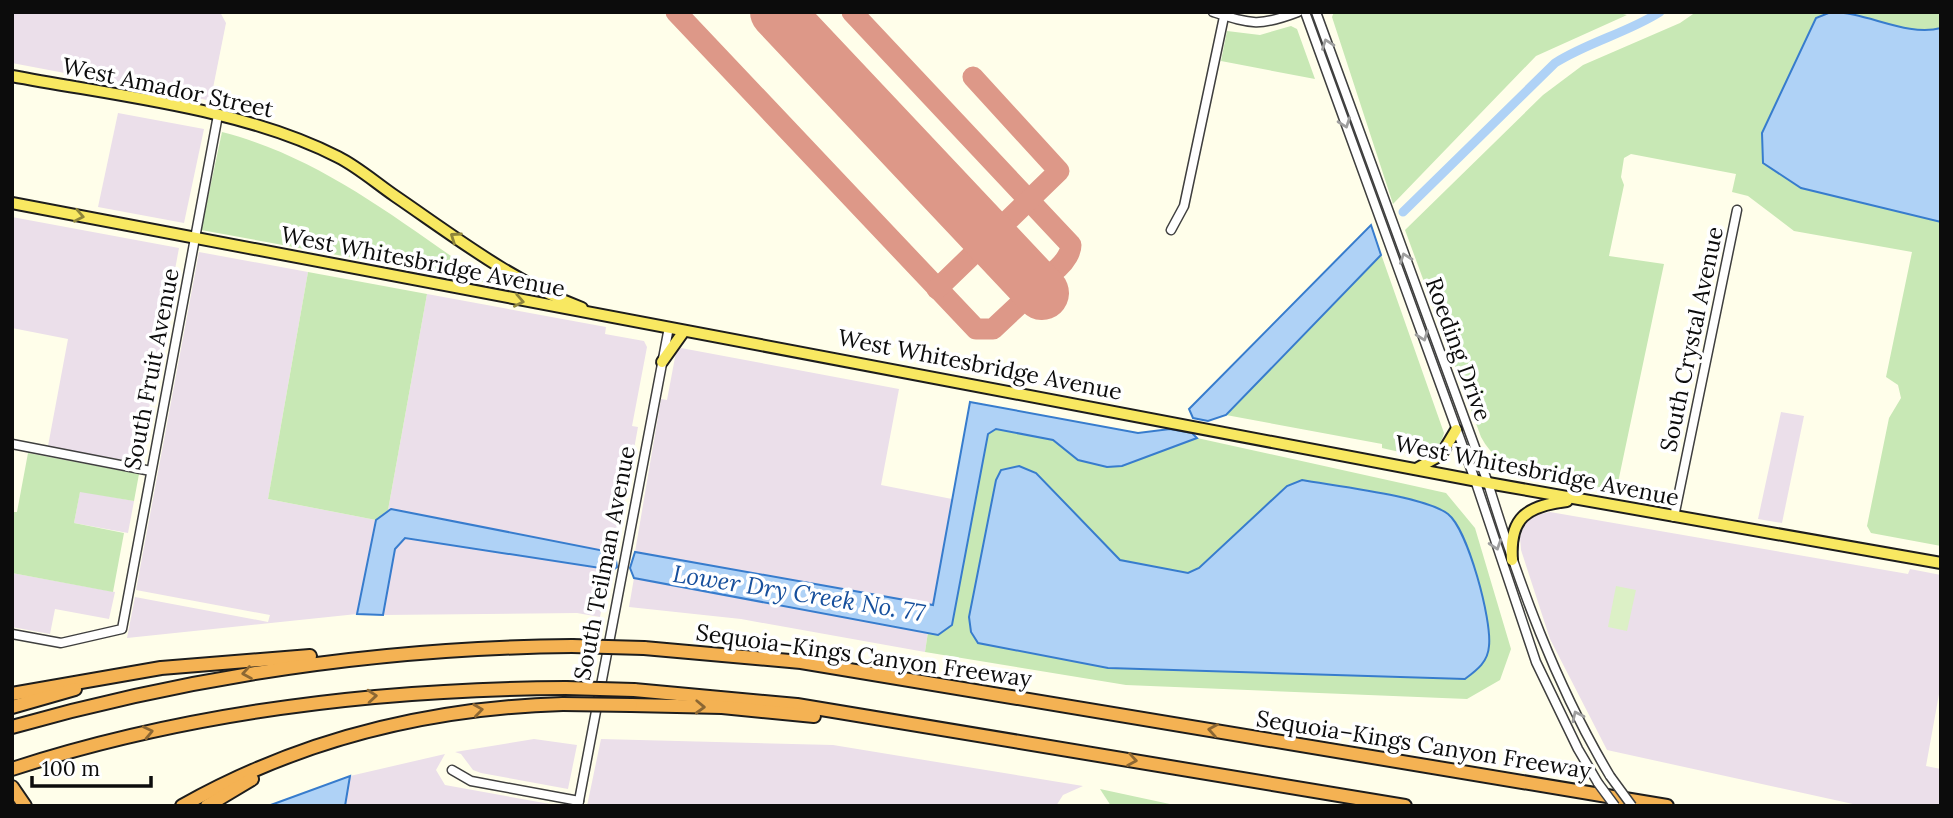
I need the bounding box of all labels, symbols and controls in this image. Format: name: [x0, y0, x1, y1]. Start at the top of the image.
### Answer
one-way arrow: [1322, 38, 1336, 50]
street label: West Amador Street: [60, 50, 276, 124]
one-way arrow: [1337, 116, 1351, 128]
one-way arrow: [73, 208, 85, 223]
street label: West Whitesbridge Avenue: [278, 219, 568, 303]
street label: South Crystal Avenue: [1653, 224, 1729, 454]
one-way arrow: [450, 233, 463, 245]
one-way arrow: [1399, 252, 1413, 264]
street label: South Fruit Avenue: [117, 266, 185, 472]
street label: Roeding Drive: [1420, 273, 1498, 425]
one-way arrow: [513, 293, 525, 308]
street label: West Whitesbridge Avenue: [835, 322, 1125, 406]
one-way arrow: [1414, 330, 1428, 342]
street label: West Whitesbridge Avenue: [1392, 428, 1682, 512]
street label: South Teilman Avenue: [567, 443, 641, 683]
one-way arrow: [1488, 538, 1502, 551]
water label: Lower Dry Creek No. 77: [671, 558, 927, 628]
street label: Sequoia–Kings Canyon Freeway: [694, 617, 1035, 693]
one-way arrow: [241, 665, 253, 680]
one-way arrow: [367, 689, 378, 704]
one-way arrow: [694, 699, 705, 714]
one-way arrow: [472, 703, 484, 718]
street label: Sequoia–Kings Canyon Freeway: [1254, 703, 1594, 785]
one-way arrow: [1571, 711, 1585, 723]
one-way arrow: [1207, 723, 1219, 738]
one-way arrow: [142, 726, 154, 741]
scale bar: [32, 744, 150, 788]
one-way arrow: [1126, 752, 1138, 767]
text: 100 m: [42, 755, 100, 782]

